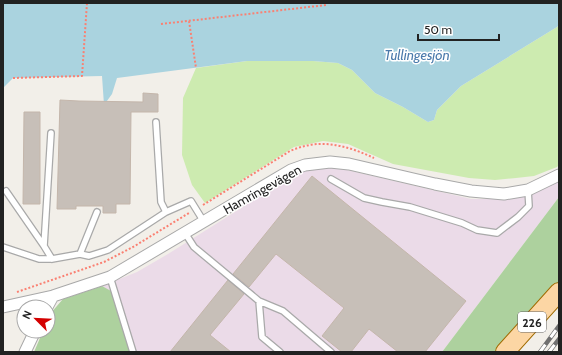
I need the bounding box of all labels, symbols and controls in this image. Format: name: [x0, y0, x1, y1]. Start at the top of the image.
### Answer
scale bar: [418, 16, 499, 42]
text: 50 m: [424, 22, 452, 37]
water label: Tullingesjön: [384, 46, 450, 64]
street label: Hamringevägen: [220, 161, 304, 217]
north arrow: [16, 299, 56, 339]
text: N: [19, 309, 35, 321]
road number: 226: [518, 312, 546, 332]

